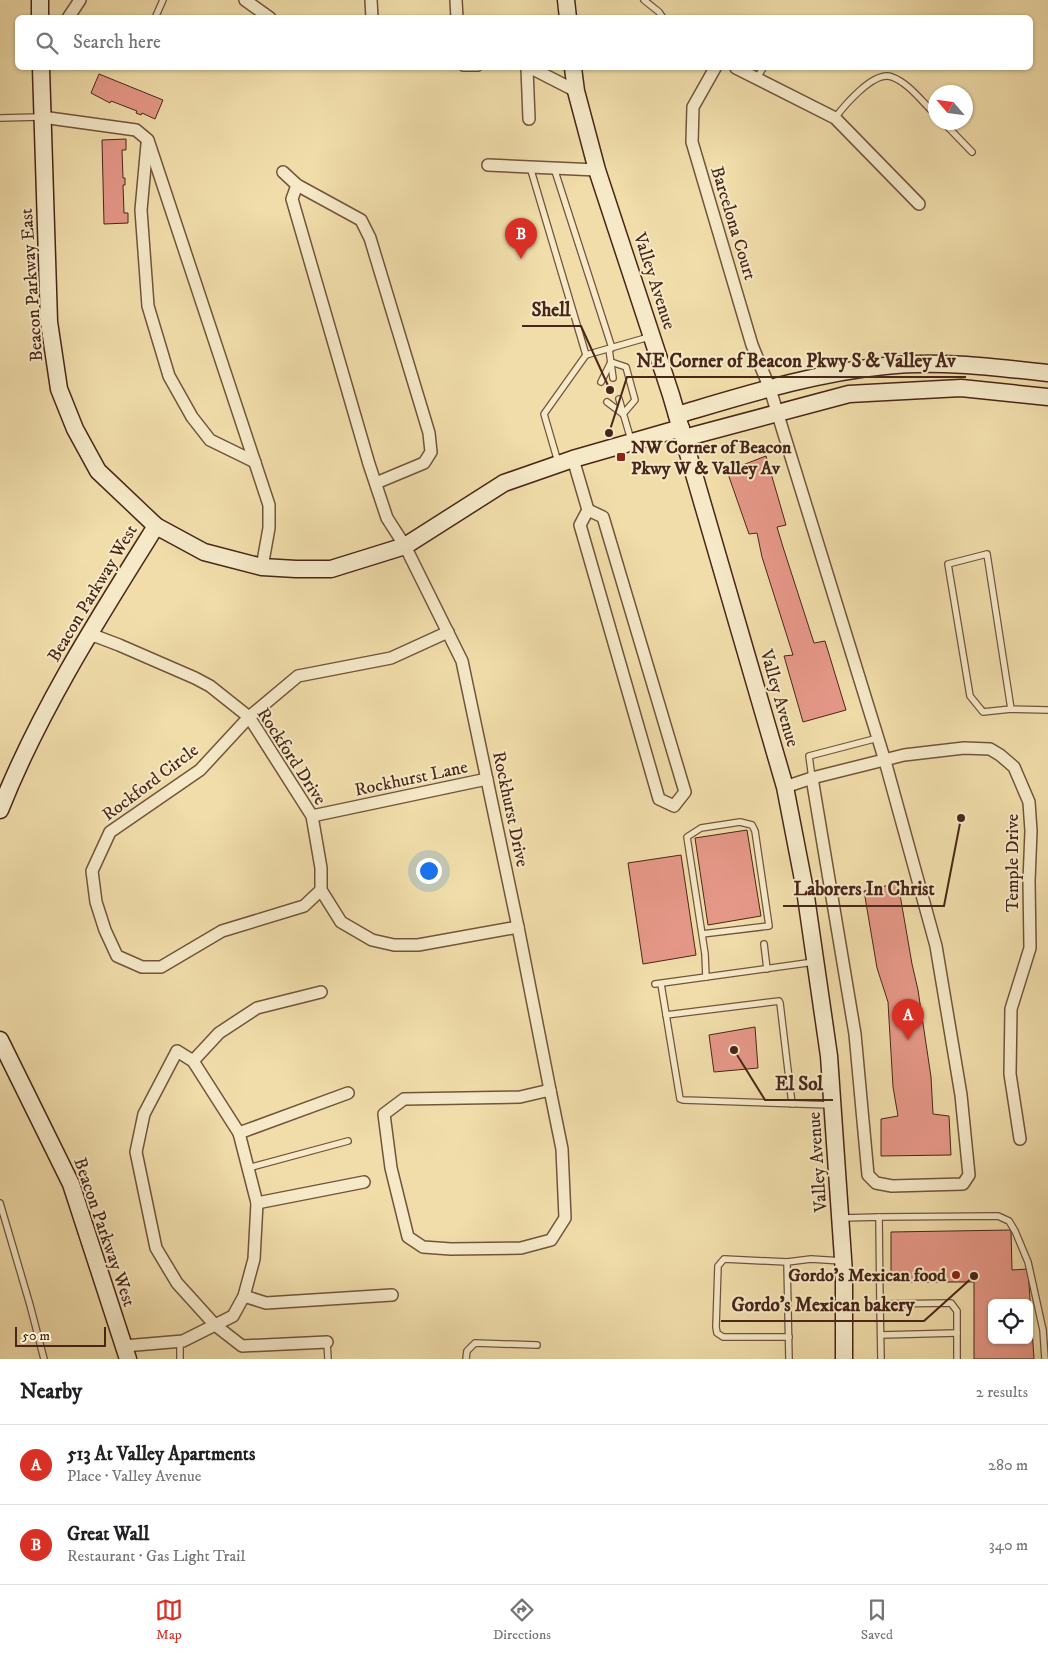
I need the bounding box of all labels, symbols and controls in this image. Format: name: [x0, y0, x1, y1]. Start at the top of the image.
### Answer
search box: [15, 15, 1033, 70]
icon: search: [33, 29, 61, 57]
text: Search here: [73, 31, 161, 54]
north arrow: [928, 85, 973, 130]
street label: Barcelona Court: [705, 164, 761, 283]
street label: Beacon Parkway East: [16, 207, 48, 362]
pin: B: [505, 218, 537, 259]
street label: Valley Avenue: [628, 229, 680, 332]
callout: Shell: [522, 292, 581, 326]
text: Shell: [531, 299, 571, 322]
callout: NE Corner of Beacon Pkwy S & Valley Av: [627, 343, 966, 377]
text: NE Corner of Beacon Pkwy S & Valley Av: [636, 350, 956, 373]
place label: NW Corner of Beacon Pkwy W & Valley Av: [631, 437, 792, 480]
marker: NW Corner of Beacon Pkwy W & Valley Av: [615, 451, 627, 463]
street label: Beacon Parkway West: [43, 521, 143, 666]
street label: Valley Avenue: [754, 646, 803, 750]
street label: Rockford Drive: [252, 704, 331, 809]
street label: Rockford Circle: [98, 739, 203, 826]
street label: Rockhurst Drive: [487, 749, 533, 869]
street label: Rockhurst Lane: [353, 756, 470, 802]
street label: Temple Drive: [1002, 814, 1024, 912]
your location: [416, 858, 442, 884]
callout: Laborers In Christ: [783, 872, 944, 906]
text: Laborers In Christ: [793, 878, 935, 901]
pin: A: [892, 999, 924, 1040]
callout: El Sol: [765, 1066, 833, 1100]
text: El Sol: [775, 1073, 823, 1096]
street label: Valley Avenue: [804, 1111, 833, 1214]
street label: Beacon Parkway West: [68, 1155, 140, 1310]
place label: Gordo's Mexican food: [788, 1265, 947, 1287]
marker: Gordo's Mexican food: [950, 1269, 962, 1281]
callout: Gordo's Mexican bakery: [721, 1287, 924, 1321]
text: Gordo's Mexican bakery: [732, 1294, 915, 1317]
map controls: [988, 1299, 1033, 1344]
button: locate: [988, 1299, 1033, 1344]
scale bar: [15, 1324, 106, 1347]
text: 50 m: [22, 1327, 50, 1345]
text: Nearby: [20, 1379, 82, 1405]
text: 2 results: [976, 1382, 1028, 1402]
text: 513 At Valley Apartments: [67, 1443, 255, 1466]
text: A: [31, 1455, 41, 1475]
text: 280 m: [988, 1455, 1028, 1475]
text: Place · Valley Avenue: [67, 1466, 201, 1486]
text: Great Wall: [67, 1523, 149, 1546]
text: B: [31, 1535, 41, 1555]
text: 340 m: [989, 1535, 1028, 1555]
text: Restaurant · Gas Light Trail: [67, 1546, 245, 1566]
tab: Map: [155, 1596, 183, 1644]
tab: Directions: [493, 1596, 551, 1644]
tab: Saved: [861, 1596, 893, 1644]

